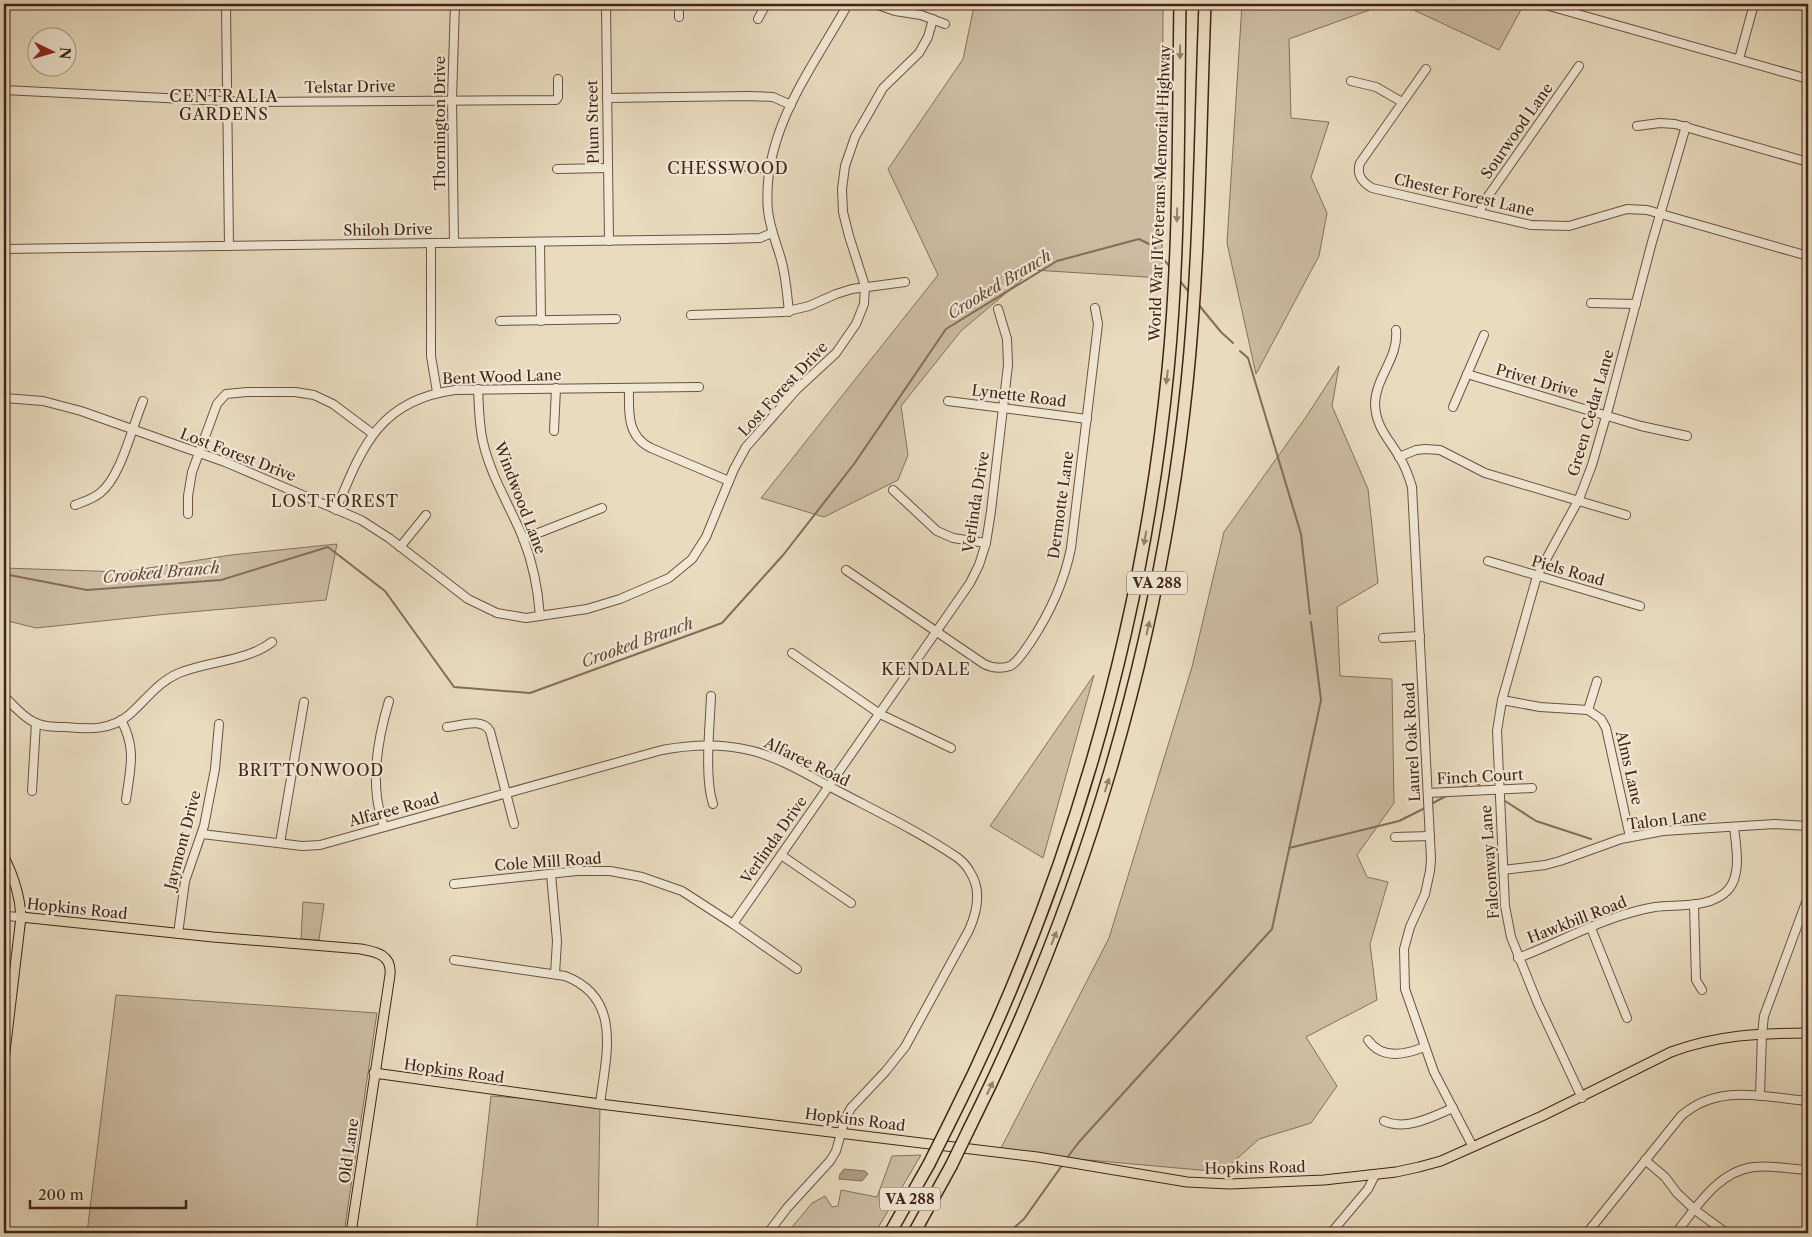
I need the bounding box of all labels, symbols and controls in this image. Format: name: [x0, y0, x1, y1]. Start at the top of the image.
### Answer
north arrow: [28, 28, 78, 78]
street label: World War II Veterans Memorial Highway: [1145, 44, 1174, 343]
one-way arrow: [1175, 45, 1183, 61]
text: N: [55, 46, 74, 60]
street label: Thornington Drive: [430, 56, 449, 190]
street label: Telstar Drive: [304, 76, 396, 97]
street label: Plum Street: [582, 79, 603, 164]
street label: Sourwood Lane: [1476, 79, 1557, 182]
district label: CENTRALIA GARDENS: [169, 86, 279, 124]
district label: CHESSWOOD: [667, 158, 789, 178]
street label: Chester Forest Lane: [1392, 169, 1536, 220]
one-way arrow: [1173, 207, 1181, 223]
street label: Shiloh Drive: [343, 219, 433, 240]
water label: Crooked Branch: [943, 245, 1055, 323]
street label: Lost Forest Drive: [734, 337, 831, 440]
street label: Green Cedar Lane: [1563, 347, 1618, 478]
street label: Privet Drive: [1494, 360, 1581, 401]
street label: Bent Wood Lane: [442, 365, 562, 388]
one-way arrow: [1163, 369, 1171, 385]
street label: Lynette Road: [971, 380, 1068, 411]
street label: Lost Forest Drive: [178, 424, 299, 485]
street label: Windwood Lane: [490, 438, 551, 557]
street label: Verlinda Drive: [958, 450, 993, 555]
street label: Dermotte Lane: [1044, 450, 1077, 560]
district label: LOST FOREST: [271, 491, 399, 511]
one-way arrow: [1140, 530, 1148, 546]
street label: Piels Road: [1529, 551, 1607, 590]
water label: Crooked Branch: [102, 557, 220, 587]
road number: VA 288: [1127, 572, 1187, 594]
water label: Crooked Branch: [578, 612, 696, 672]
one-way arrow: [1144, 620, 1152, 635]
district label: KENDALE: [881, 659, 971, 679]
street label: Laurel Oak Road: [1399, 682, 1424, 802]
street label: Alms Lane: [1612, 728, 1647, 807]
street label: Alfaree Road: [760, 732, 853, 790]
district label: BRITTONWOOD: [238, 760, 384, 780]
street label: Finch Court: [1436, 765, 1524, 788]
one-way arrow: [1103, 777, 1111, 792]
street label: Jaymont Drive: [160, 788, 205, 893]
street label: Alfaree Road: [346, 788, 441, 831]
street label: Verlinda Drive: [736, 792, 811, 888]
street label: Falconway Lane: [1476, 804, 1503, 920]
street label: Talon Lane: [1626, 805, 1708, 834]
street label: Cole Mill Road: [494, 848, 602, 875]
street label: Hawkbill Road: [1524, 892, 1629, 947]
street label: Hopkins Road: [26, 894, 128, 923]
one-way arrow: [1051, 931, 1058, 946]
street label: Hopkins Road: [403, 1054, 506, 1087]
one-way arrow: [986, 1081, 994, 1095]
street label: Hopkins Road: [804, 1104, 906, 1135]
street label: Old Lane: [335, 1117, 362, 1185]
street label: Hopkins Road: [1204, 1157, 1306, 1178]
scale bar: [30, 1177, 186, 1209]
text: 200 m: [38, 1185, 84, 1204]
road number: VA 288: [880, 1188, 940, 1210]

